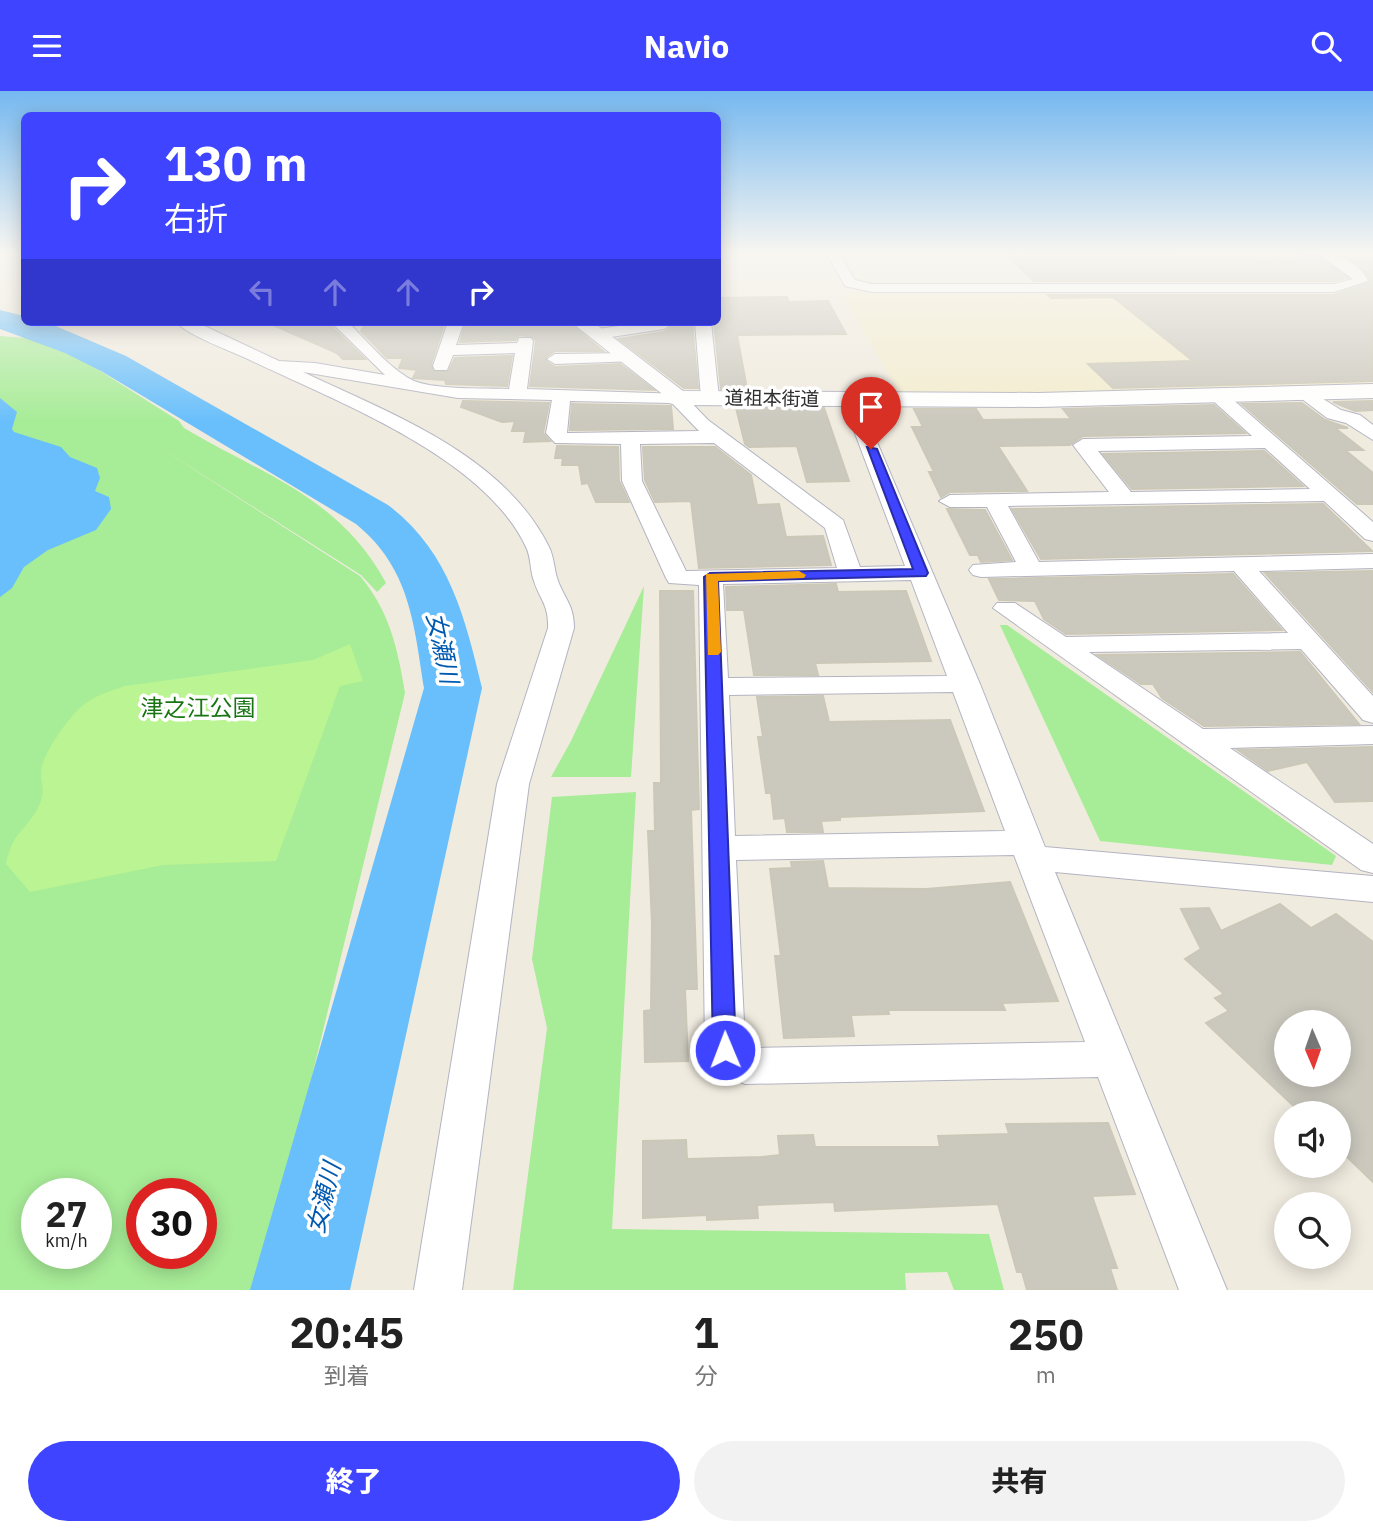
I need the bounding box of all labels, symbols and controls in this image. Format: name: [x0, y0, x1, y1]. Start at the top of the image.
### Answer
text: Navio: [644, 25, 729, 67]
icon: menu: [28, 27, 66, 65]
icon: search: [1307, 27, 1345, 65]
text: 130 m: [164, 131, 308, 194]
icon: right: [49, 140, 140, 231]
text: 右折: [164, 197, 228, 239]
icon: left: [243, 273, 281, 311]
icon: ahead: [316, 273, 354, 311]
icon: ahead: [389, 273, 427, 311]
icon: right: [462, 273, 500, 311]
pin: [841, 377, 901, 449]
street label: 道祖本街道: [724, 385, 820, 411]
icon: arrive: [852, 388, 890, 426]
water label: 女瀬川: [420, 609, 467, 689]
park label: 津之江公園: [141, 692, 256, 722]
north arrow: [1274, 1010, 1351, 1087]
map controls: [1274, 1010, 1351, 1269]
position arrow: [688, 1013, 762, 1087]
button: sound: [1274, 1101, 1351, 1178]
water label: 女瀬川: [299, 1156, 348, 1237]
speed limit sign: 30: [126, 1178, 217, 1269]
text: 27: [45, 1191, 88, 1237]
button: search: [1274, 1192, 1351, 1269]
text: km/h: [45, 1229, 88, 1252]
text: 20:45: [289, 1305, 404, 1360]
text: 1: [693, 1305, 719, 1360]
text: 250: [1008, 1307, 1084, 1362]
text: m: [1036, 1359, 1056, 1389]
text: 到着: [324, 1360, 370, 1390]
text: 分: [695, 1360, 718, 1390]
button: 終了: [28, 1441, 680, 1521]
button: 共有: [694, 1441, 1345, 1521]

